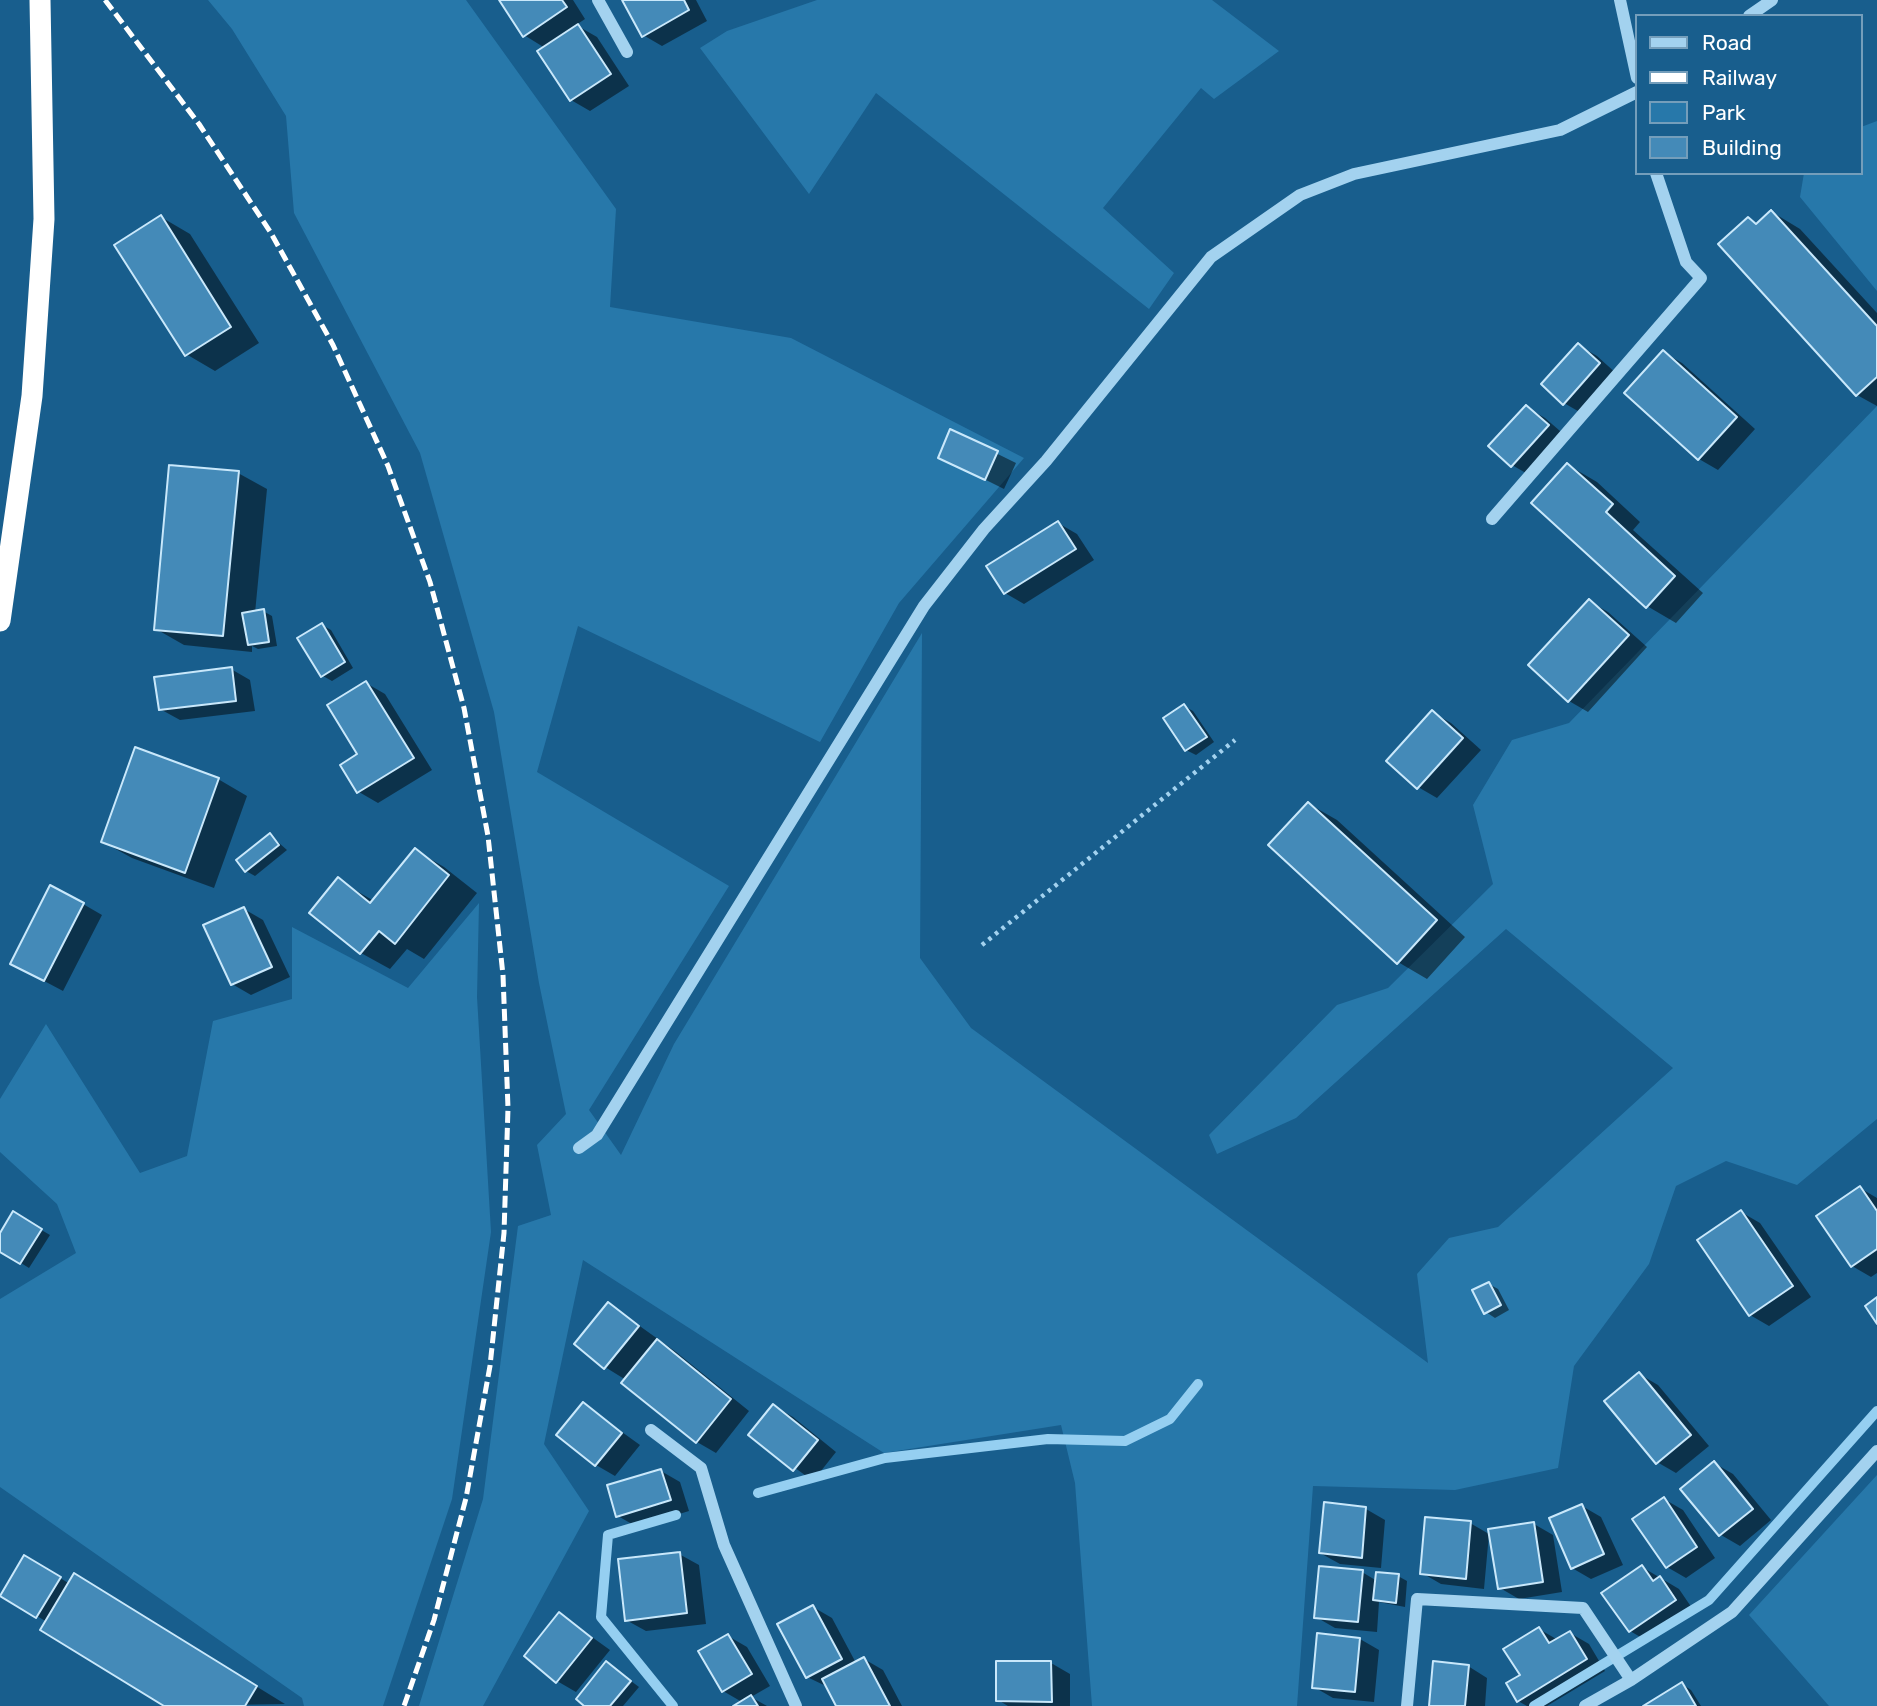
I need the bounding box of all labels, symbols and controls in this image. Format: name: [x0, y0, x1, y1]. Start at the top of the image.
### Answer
legend: [1636, 14, 1863, 175]
text: Road: [1702, 30, 1752, 55]
text: Railway: [1702, 65, 1777, 90]
text: Park: [1702, 100, 1746, 125]
text: Building: [1702, 135, 1782, 160]

